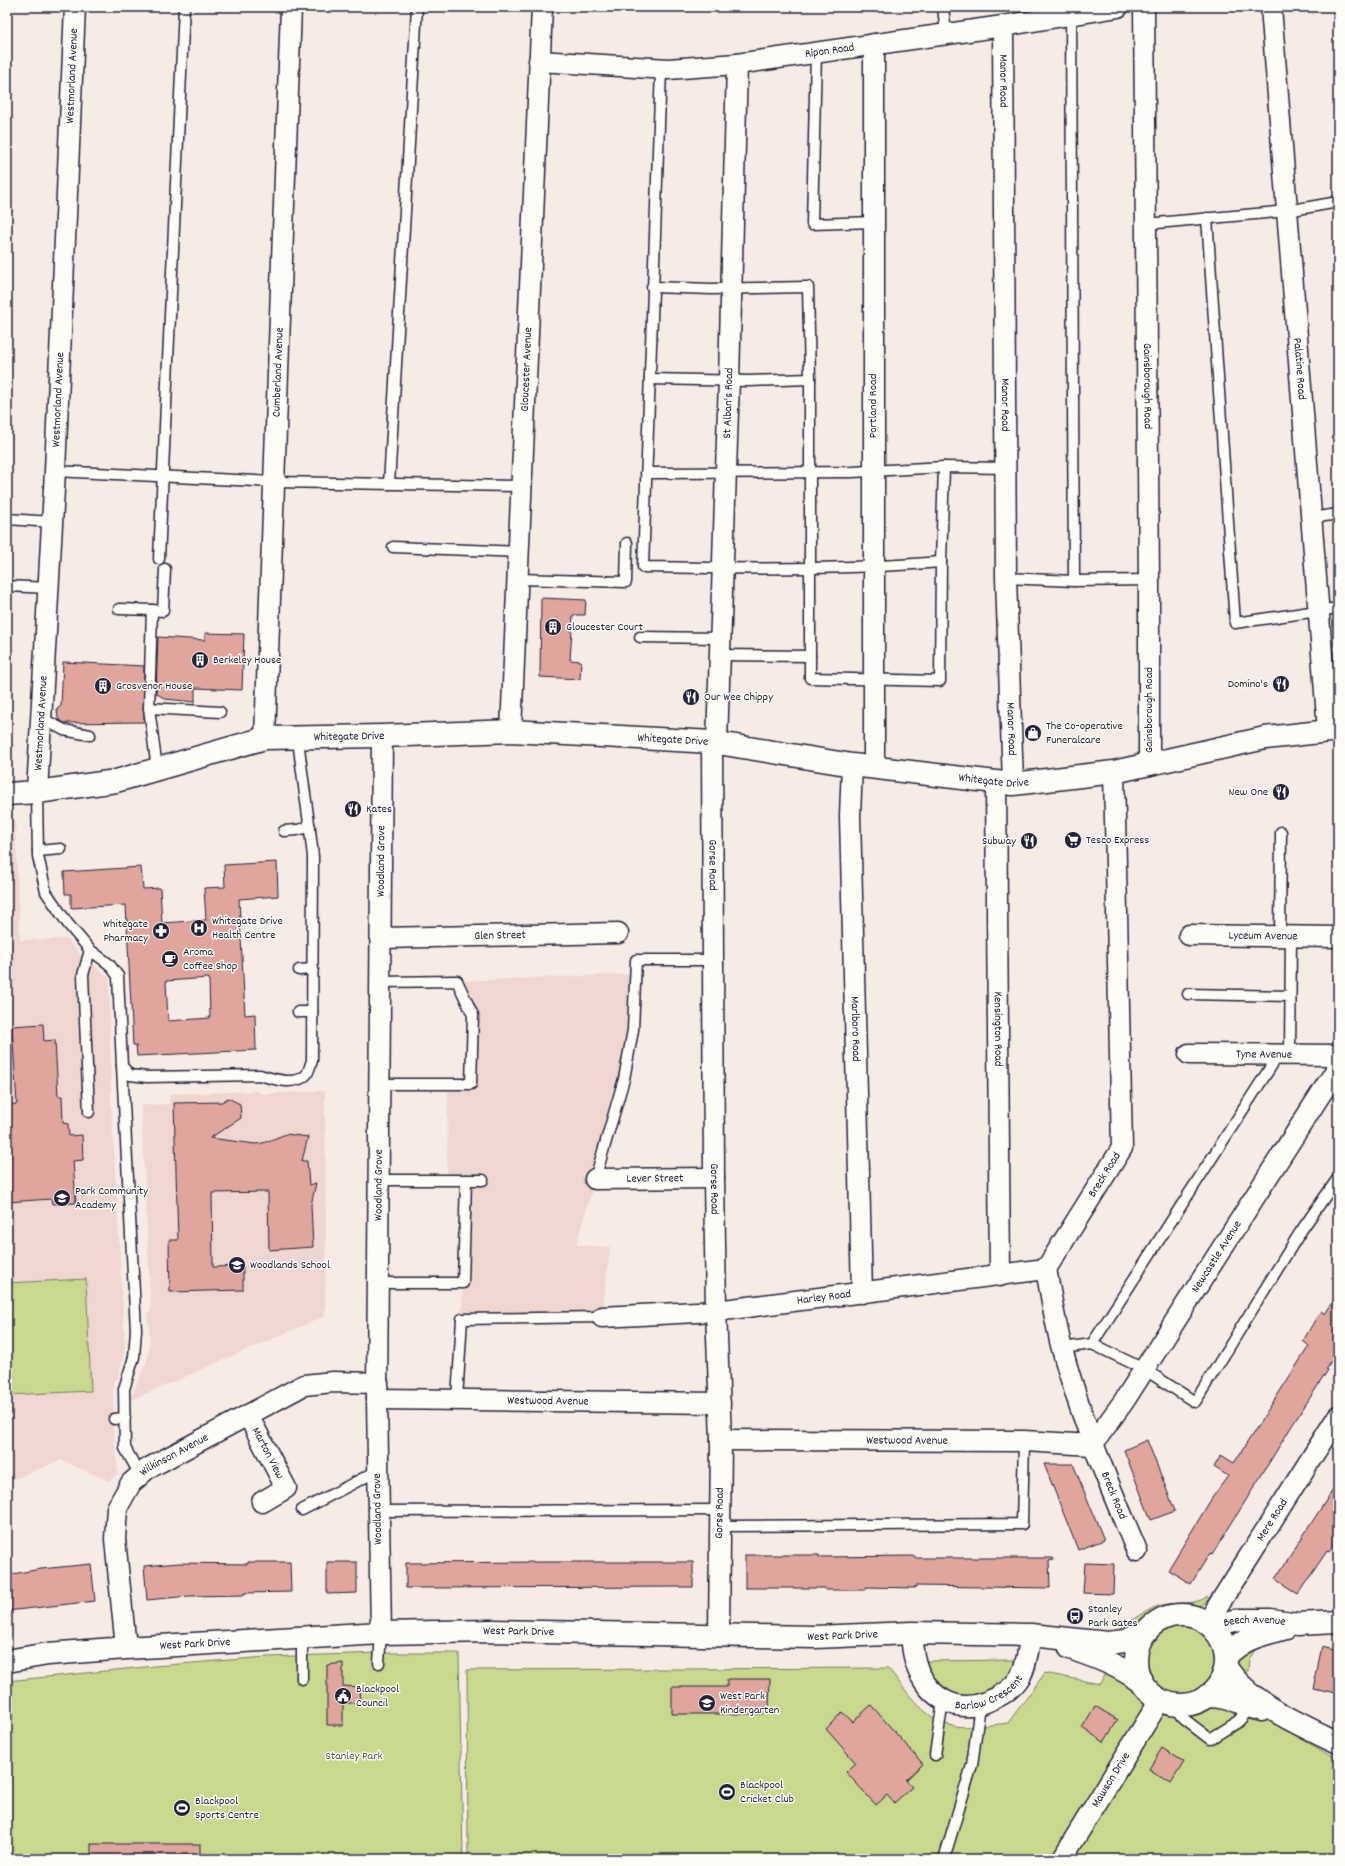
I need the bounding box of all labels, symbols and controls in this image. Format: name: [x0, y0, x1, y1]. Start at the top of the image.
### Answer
street label: Westmorland Avenue: [61, 28, 83, 124]
street label: Ripon Road: [804, 39, 855, 63]
street label: Manor Road: [995, 54, 1012, 108]
street label: Cumberland Avenue: [268, 327, 288, 417]
street label: Gloucester Avenue: [516, 327, 537, 412]
street label: Palatine Road: [1289, 337, 1310, 401]
street label: Gainsborough Road: [1138, 343, 1156, 429]
street label: Westmorland Avenue: [48, 352, 69, 447]
street label: St Alban's Road: [719, 368, 738, 439]
street label: Portland Road: [865, 374, 882, 438]
street label: Manor Road: [996, 378, 1014, 432]
building icon: Gloucester Court: [543, 617, 563, 637]
place label: Gloucester Court: [566, 619, 643, 636]
building icon: Berkeley House: [190, 650, 210, 670]
place label: Berkeley House: [213, 652, 281, 669]
street label: Gainsborough Road: [1141, 667, 1158, 753]
restaurant icon: Domino's: [1271, 674, 1291, 694]
street label: Westmorland Avenue: [30, 675, 52, 771]
building icon: Grosvenor House: [93, 676, 113, 696]
place label: Domino's: [1228, 676, 1268, 693]
place label: Grosvenor House: [116, 678, 192, 695]
restaurant icon: Our Wee Chippy: [681, 687, 701, 707]
place label: Our Wee Chippy: [704, 689, 774, 706]
street label: Manor Road: [1002, 702, 1021, 756]
place label: The Co-operative Funeralcare: [1046, 718, 1123, 749]
shop icon: The Co-operative Funeralcare: [1023, 723, 1043, 743]
street label: Whitegate Drive: [314, 727, 385, 746]
street label: Whitegate Drive: [637, 729, 709, 750]
street label: Whitegate Drive: [958, 769, 1030, 793]
restaurant icon: New One: [1271, 782, 1291, 802]
place label: New One: [1229, 784, 1268, 801]
restaurant icon: Kates: [343, 799, 363, 819]
place label: Kates: [366, 801, 392, 818]
street label: Woodland Grove: [372, 825, 390, 897]
supermarket icon: Tesco Express: [1063, 830, 1083, 850]
restaurant icon: Subway: [1019, 831, 1039, 851]
place label: Tesco Express: [1086, 832, 1149, 849]
place label: Subway: [982, 833, 1017, 850]
street label: Gorse Road: [704, 839, 721, 891]
place label: Whitegate Drive Health Centre: [212, 913, 283, 944]
place label: Whitegate Pharmacy: [103, 916, 149, 947]
hospital icon: Whitegate Drive Health Centre: [189, 918, 209, 938]
pharmacy icon: Whitegate Pharmacy: [151, 921, 171, 941]
street label: Glen Street: [474, 926, 527, 945]
street label: Lyceum Avenue: [1228, 927, 1298, 945]
place label: Aroma Coffee Shop: [183, 944, 237, 975]
cafe icon: Aroma Coffee Shop: [160, 949, 180, 969]
street label: Kensington Road: [989, 991, 1007, 1067]
street label: Marlboro Road: [846, 996, 865, 1062]
street label: Tyne Avenue: [1236, 1046, 1292, 1063]
street label: Woodland Grove: [370, 1149, 387, 1221]
street label: Breck Road: [1084, 1149, 1126, 1201]
street label: Gorse Road: [705, 1163, 723, 1215]
street label: Lever Street: [626, 1170, 684, 1187]
place label: Park Community Academy: [75, 1183, 149, 1214]
school or university icon: Park Community Academy: [52, 1188, 72, 1208]
street label: Newcastle Avenue: [1187, 1217, 1246, 1296]
school or university icon: Woodlands School: [227, 1255, 247, 1275]
place label: Woodlands School: [250, 1257, 330, 1274]
street label: Harley Road: [796, 1285, 852, 1309]
street label: Westwood Avenue: [507, 1392, 589, 1410]
street label: Marton View: [247, 1424, 288, 1482]
street label: Wilkinson Avenue: [136, 1429, 211, 1480]
street label: Westwood Avenue: [866, 1432, 948, 1449]
street label: Breck Road: [1096, 1469, 1131, 1522]
street label: Woodland Grove: [369, 1473, 387, 1545]
street label: Gorse Road: [711, 1487, 729, 1539]
street label: Mere Road: [1252, 1495, 1292, 1544]
place label: Stanley Park Gates: [1088, 1601, 1138, 1632]
bus stop icon: Stanley Park Gates: [1065, 1606, 1085, 1626]
street label: Beech Avenue: [1222, 1611, 1287, 1632]
street label: West Park Drive: [483, 1622, 554, 1641]
street label: West Park Drive: [807, 1626, 878, 1646]
street label: West Park Drive: [159, 1633, 231, 1655]
street label: Barlow Crescent: [954, 1671, 1028, 1715]
place label: Blackpool Council: [356, 1681, 399, 1712]
public building icon: Blackpool Council: [333, 1686, 353, 1706]
place label: West Park Kindergarten: [720, 1688, 780, 1719]
school or university icon: West Park Kindergarten: [697, 1693, 717, 1713]
park label: Stanley Park: [325, 1748, 383, 1765]
street label: Mawson Drive: [1087, 1749, 1134, 1811]
place label: Blackpool Cricket Club: [740, 1777, 794, 1808]
sports icon: Blackpool Cricket Club: [717, 1782, 737, 1802]
place label: Blackpool Sports Centre: [195, 1793, 259, 1824]
sports icon: Blackpool Sports Centre: [172, 1798, 192, 1818]

